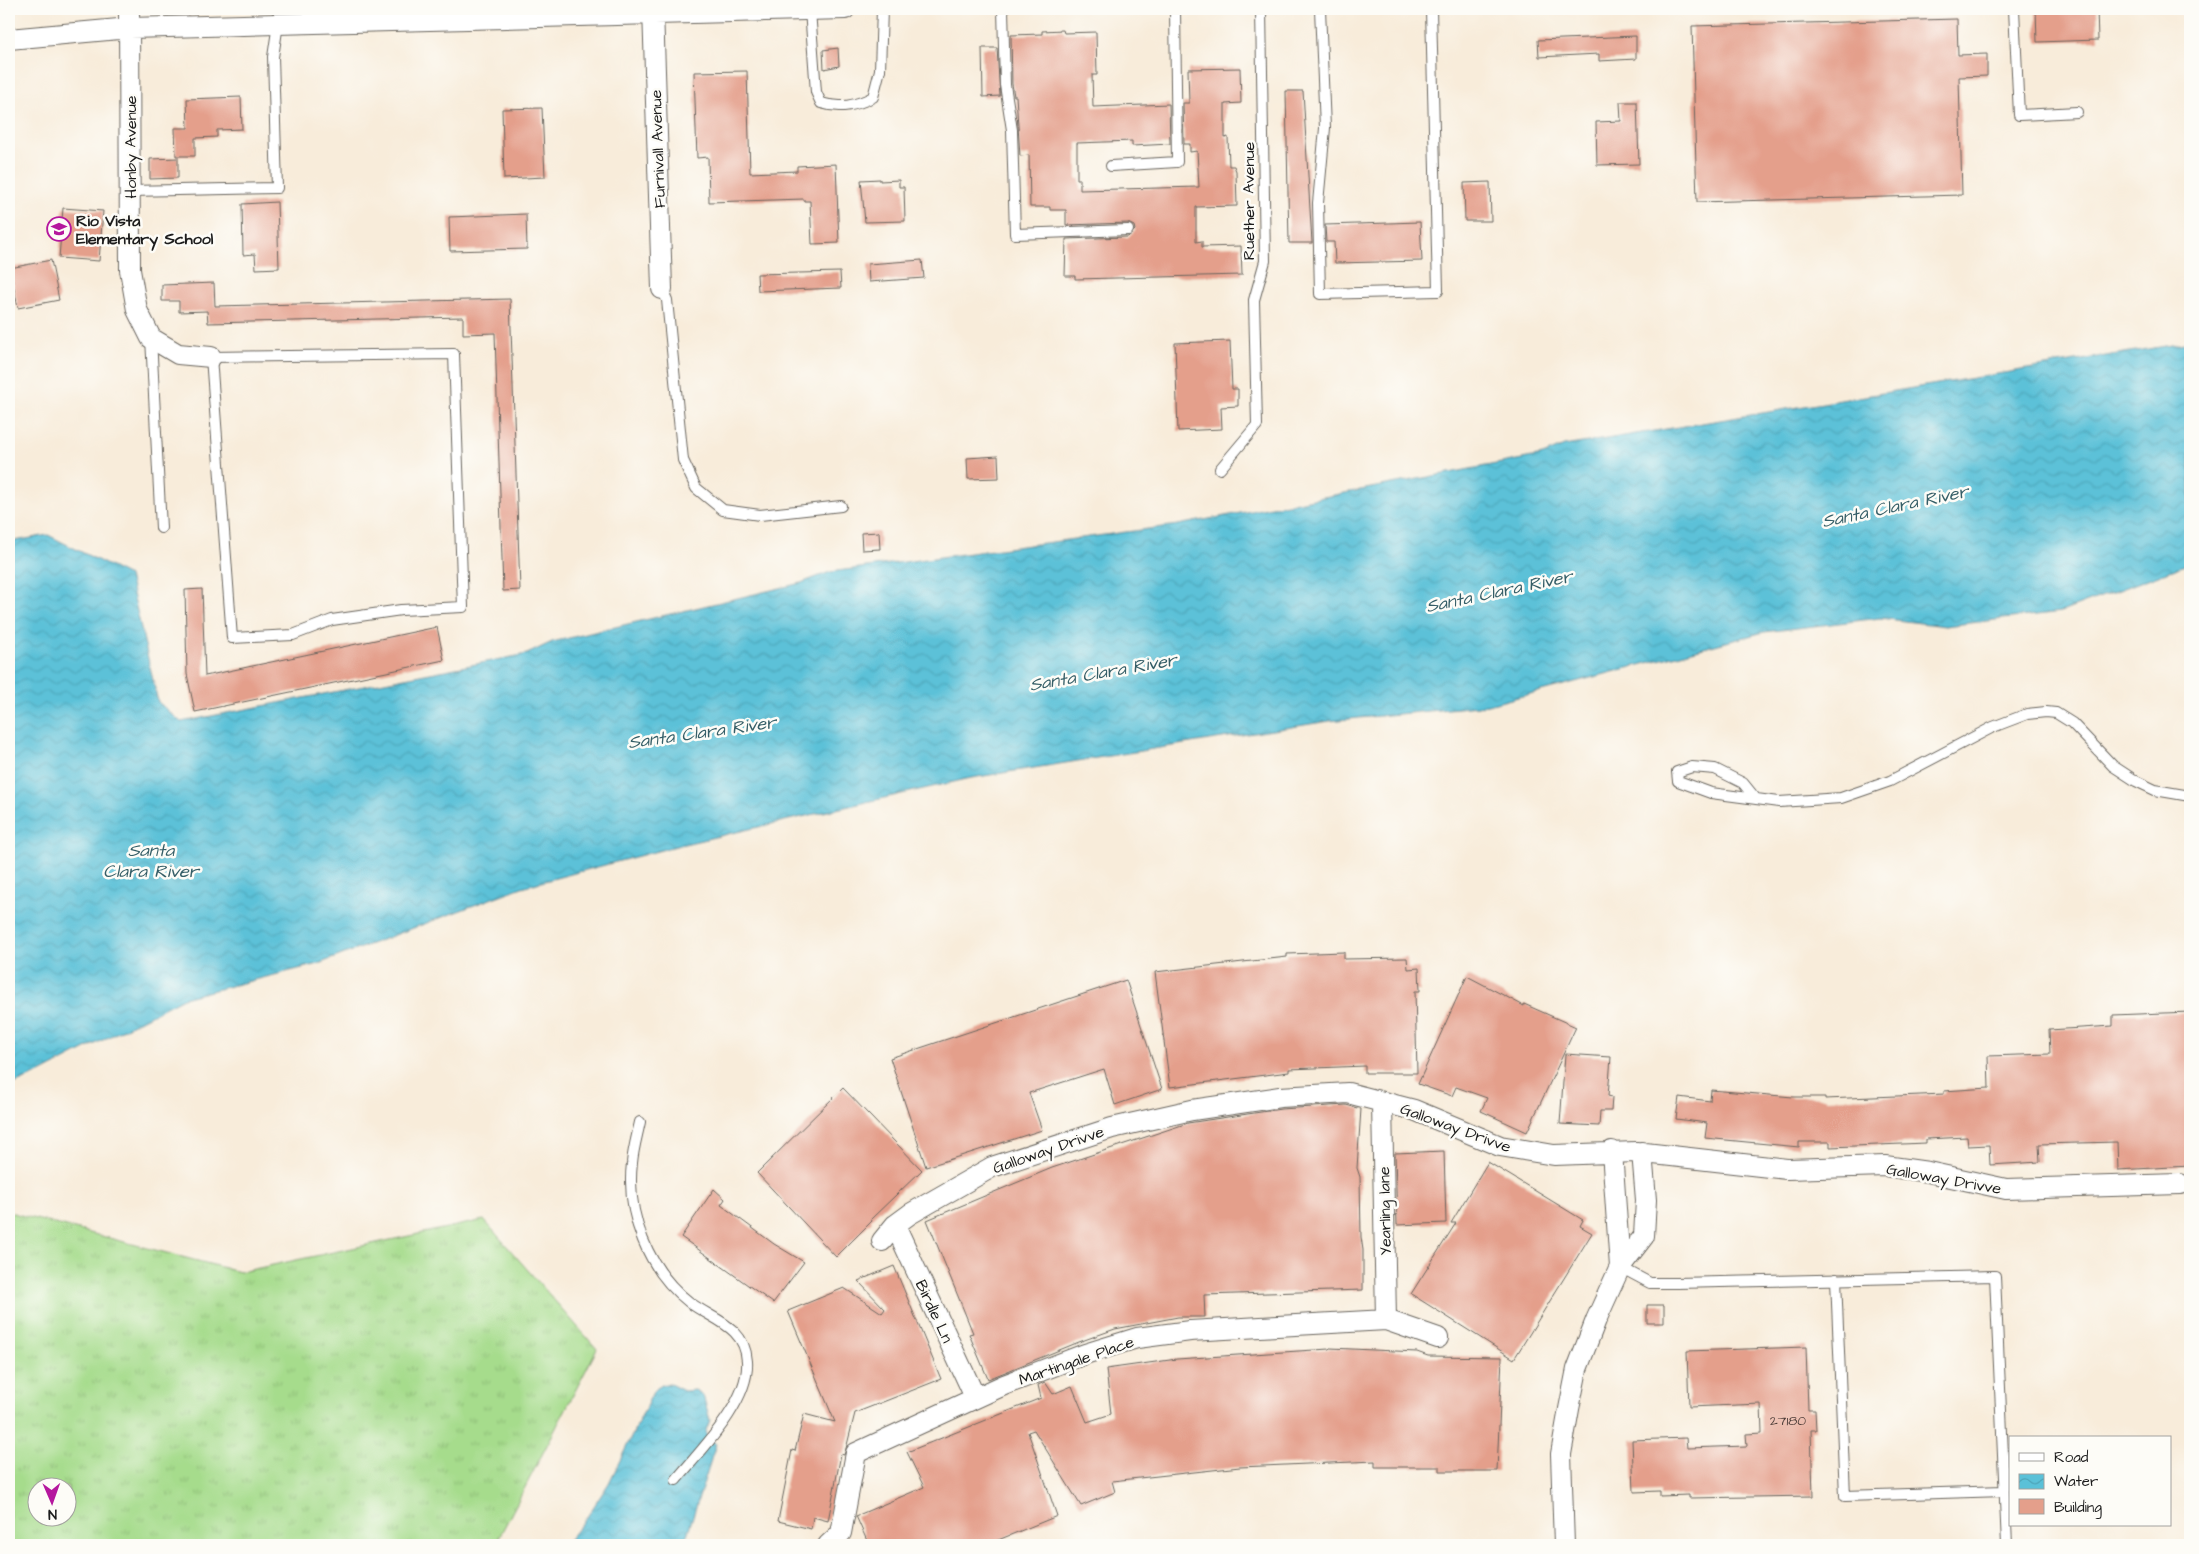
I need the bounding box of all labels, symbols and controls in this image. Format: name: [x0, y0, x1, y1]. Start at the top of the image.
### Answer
street label: Furnivall Avenue: [645, 89, 671, 208]
street label: Honby Avenue: [120, 95, 143, 198]
street label: Ruether Avenue: [1238, 141, 1260, 260]
place label: Rio Vista Elementary School: [76, 210, 214, 251]
school or university icon: Rio Vista Elementary School: [46, 216, 72, 242]
water label: Santa Clara River: [1820, 478, 1973, 534]
water label: Santa Clara River: [1424, 563, 1577, 619]
water label: Santa Clara River: [1028, 647, 1181, 698]
water label: Santa Clara River: [627, 709, 780, 755]
water label: Santa Clara River: [103, 838, 201, 884]
street label: Galloway Drivve: [1397, 1098, 1514, 1159]
street label: Galloway Drivve: [990, 1120, 1108, 1180]
street label: Galloway Drivve: [1884, 1158, 2003, 1201]
street label: Yearling lane: [1373, 1166, 1398, 1256]
street label: Birdle Ln: [910, 1276, 958, 1347]
street label: Martingale Place: [1016, 1331, 1138, 1392]
house number: 27180: [1770, 1411, 1806, 1431]
legend: [2009, 1436, 2172, 1526]
text: Road: [2054, 1447, 2089, 1468]
text: Water: [2054, 1471, 2098, 1492]
north arrow: [28, 1476, 78, 1526]
text: Building: [2054, 1497, 2102, 1519]
text: N: [47, 1504, 57, 1524]

